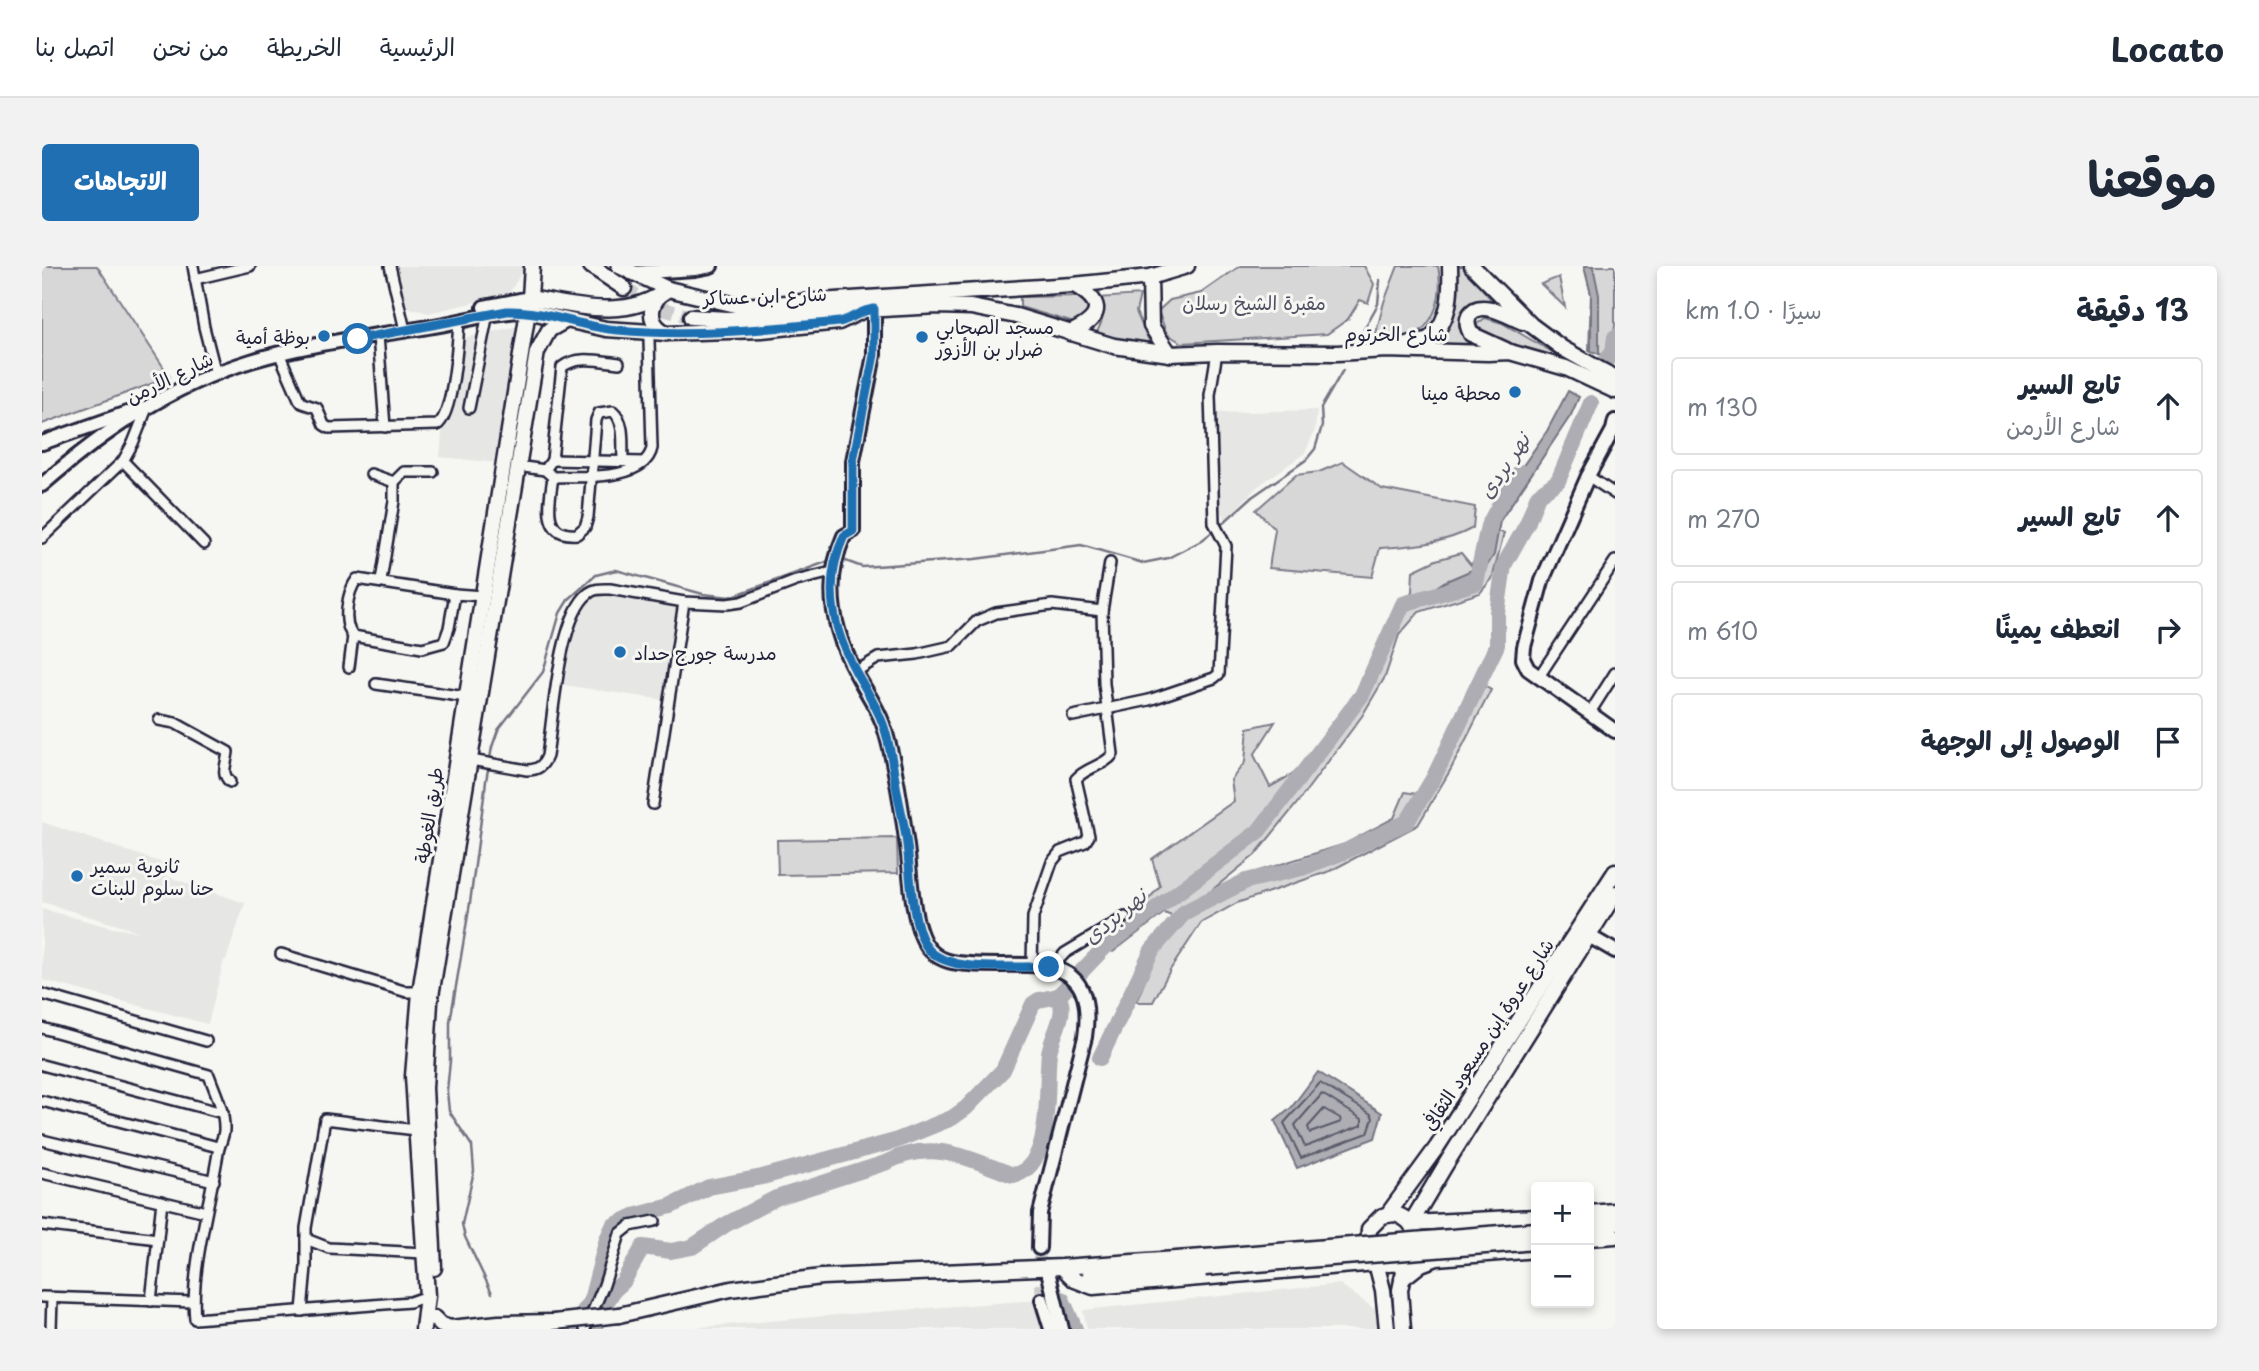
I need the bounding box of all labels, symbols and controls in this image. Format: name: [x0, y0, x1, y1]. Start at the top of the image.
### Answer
text: Locato: [2111, 23, 2224, 73]
text: اتصل بنا: [35, 28, 115, 64]
text: من نحن: [153, 28, 229, 64]
text: الخريطة: [267, 28, 342, 64]
text: الرئيسية: [380, 28, 455, 64]
text: موقعنا: [2087, 140, 2217, 214]
button: الاتجاهات: [42, 144, 199, 221]
street label: شارع ابن عساكر: [701, 279, 827, 312]
text: 13 دقيقة: [2076, 286, 2189, 331]
park label: مقبرة الشيخ رسلان: [1182, 288, 1326, 316]
text: سيرًا · 1.0 km: [1685, 292, 1822, 327]
place label: مسجد الصحابي ضرار بن الأزور: [934, 312, 1054, 362]
street label: شارع الخرتوم: [1344, 319, 1448, 349]
place label: بوظة أمية: [236, 322, 310, 350]
route start: [342, 323, 373, 354]
marker: بوظة أمية: [316, 328, 332, 344]
marker: مسجد الصحابي ضرار بن الأزور: [914, 329, 930, 345]
street label: شارع الأرمن: [121, 344, 218, 411]
text: تابع السير: [2019, 364, 2120, 403]
place label: محطة مينا: [1421, 378, 1501, 406]
marker: محطة مينا: [1507, 384, 1523, 400]
icon: ahead: [2149, 387, 2187, 425]
text: 130 m: [1687, 389, 1758, 424]
text: شارع الأرمن: [2006, 408, 2120, 443]
water label: نهر بردى: [1469, 424, 1538, 505]
text: تابع السير: [2019, 496, 2120, 535]
icon: ahead: [2149, 499, 2187, 537]
text: 270 m: [1687, 501, 1760, 536]
text: انعطف يمينًا: [1996, 608, 2120, 647]
icon: right: [2149, 611, 2187, 649]
text: 610 m: [1687, 613, 1758, 648]
place label: مدرسة جورج حداد: [634, 638, 777, 666]
marker: مدرسة جورج حداد: [612, 644, 628, 660]
text: الوصول إلى الوجهة: [1921, 720, 2120, 759]
icon: arrive: [2149, 723, 2187, 761]
street label: طريق الغوطة: [407, 765, 449, 865]
place label: ثانوية سمير حنا سلوم للبنات: [89, 851, 214, 903]
marker: ثانوية سمير حنا سلوم للبنات: [69, 868, 85, 884]
water label: نهر بردى: [1075, 878, 1154, 951]
street label: شارع عروة إبن مسعود الثقافي: [1414, 932, 1561, 1136]
route end: [1033, 951, 1064, 982]
map controls: [1531, 1182, 1594, 1308]
button: +: [1531, 1182, 1594, 1245]
button: −: [1531, 1245, 1594, 1308]

